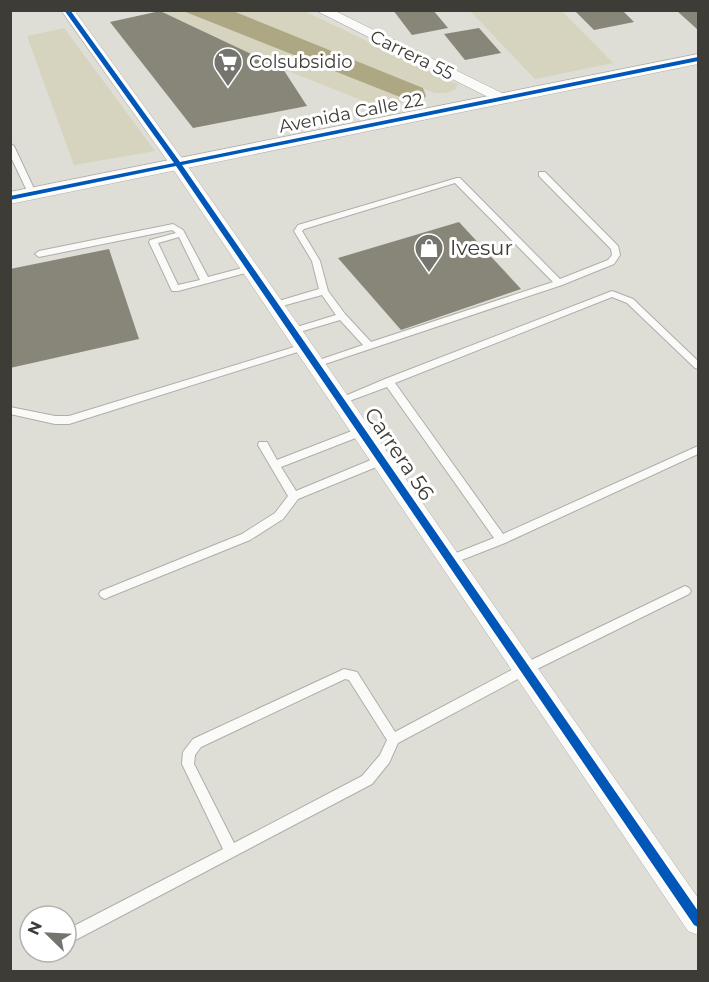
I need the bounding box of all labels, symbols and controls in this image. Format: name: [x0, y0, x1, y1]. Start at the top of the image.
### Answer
street label: Carrera 55: [367, 25, 457, 85]
supermarket icon: Colsubsidio: [212, 46, 244, 88]
place label: Colsubsidio: [249, 51, 353, 73]
street label: Avenida Calle 22: [277, 88, 425, 138]
shop icon: Ivesur: [413, 232, 445, 274]
place label: Ivesur: [450, 235, 513, 260]
street label: Carrera 56: [359, 403, 440, 505]
north arrow: [18, 904, 78, 964]
text: N: [23, 918, 46, 938]

